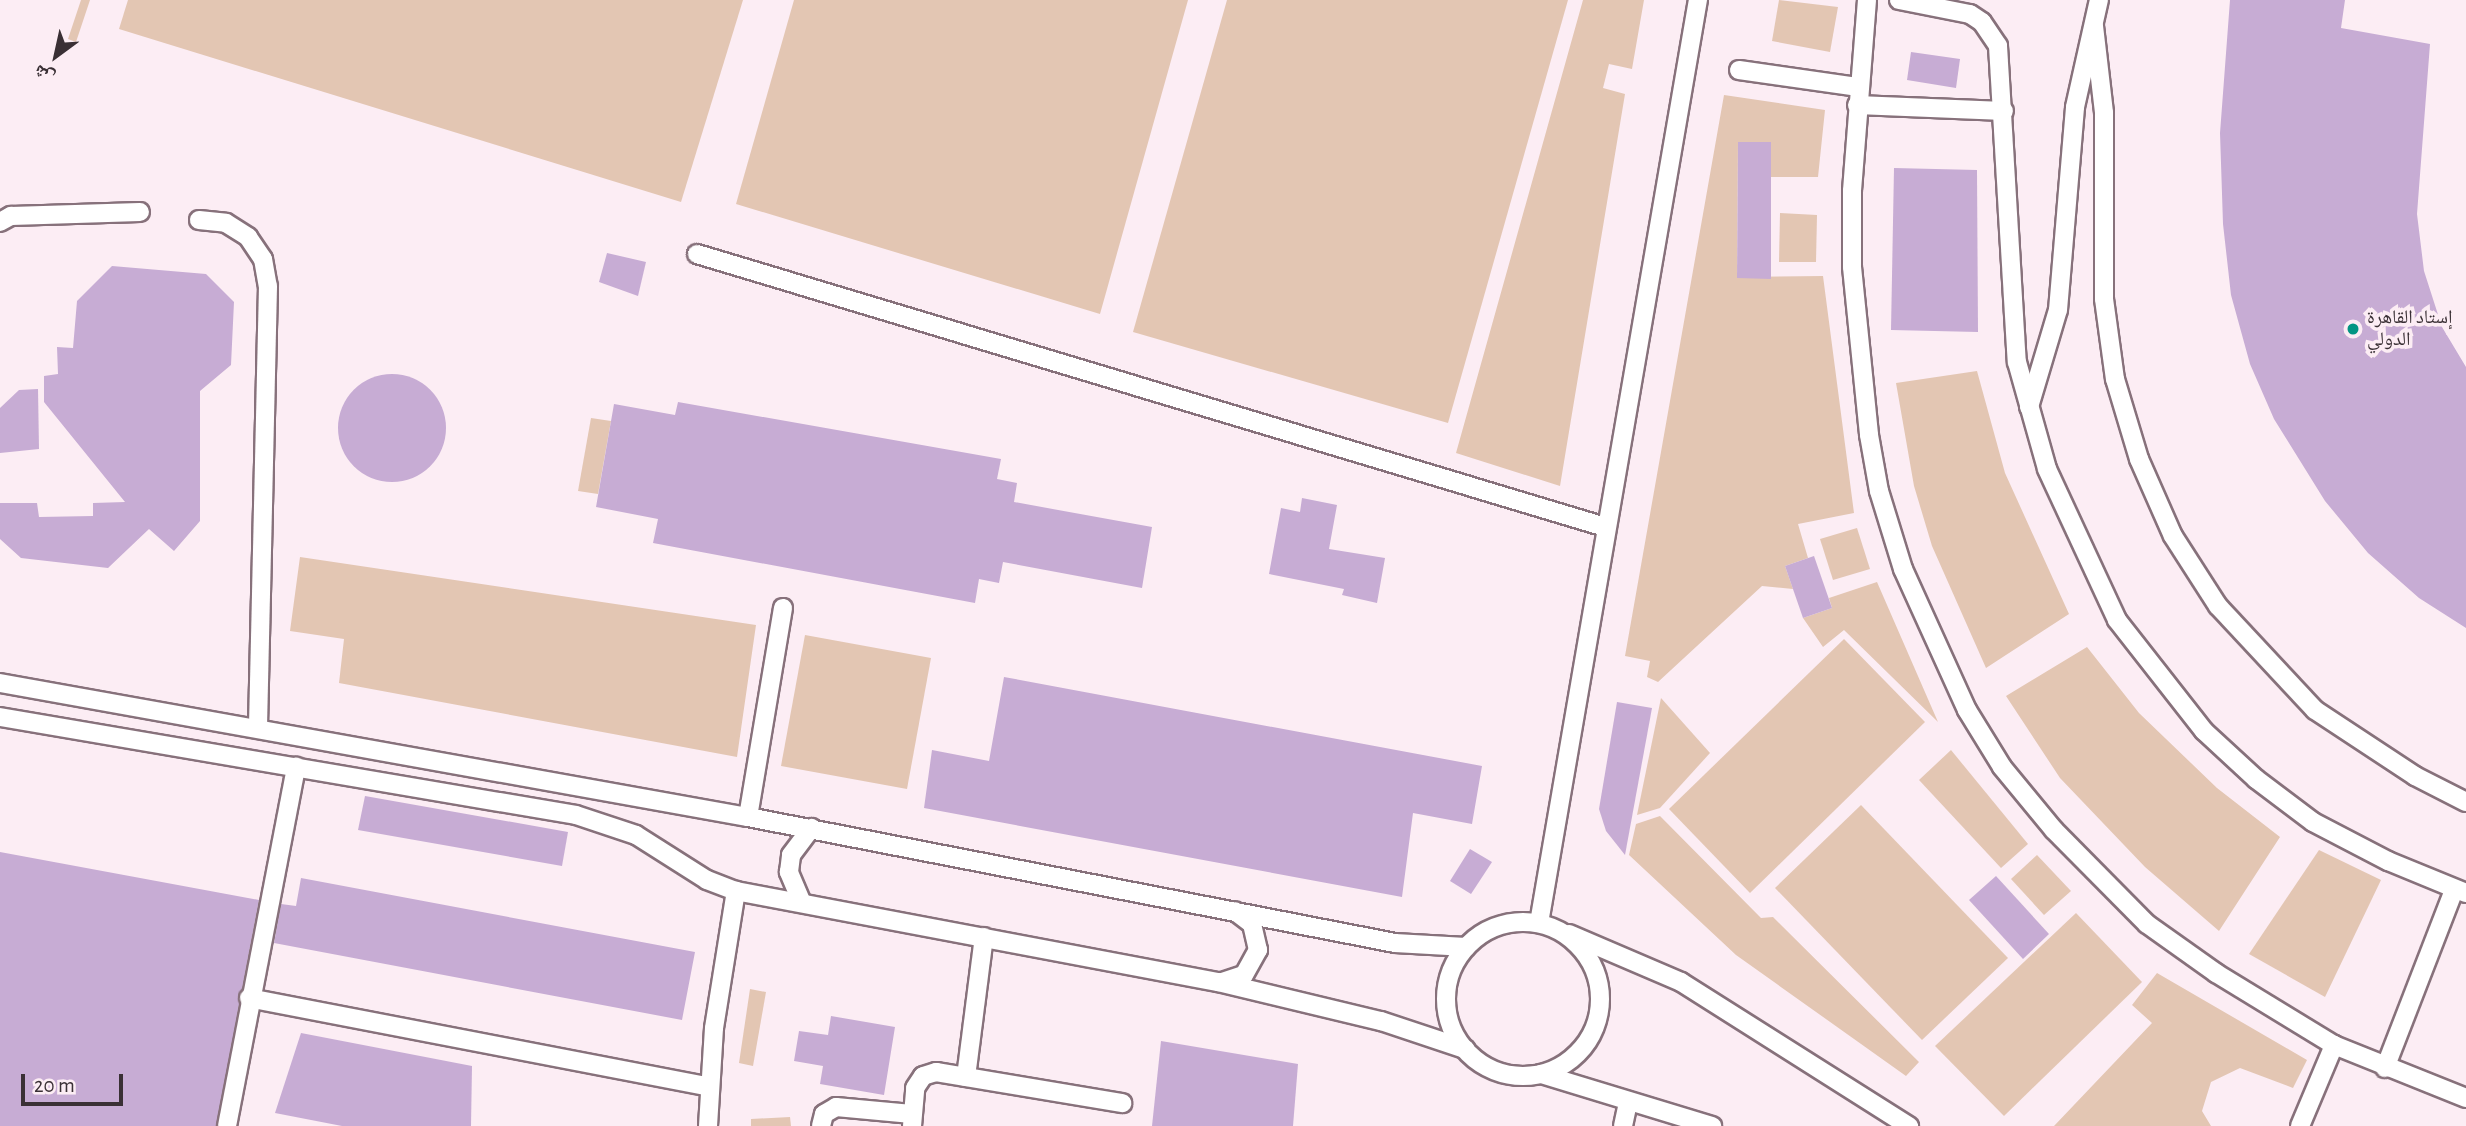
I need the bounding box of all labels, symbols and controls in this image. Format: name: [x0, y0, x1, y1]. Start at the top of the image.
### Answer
north arrow: [21, 21, 91, 91]
text: ش: [31, 61, 58, 87]
place label: إستاد القاهرة الدولي: [2367, 307, 2452, 351]
marker: إستاد القاهرة الدولي: [2345, 321, 2361, 337]
scale bar: [24, 1060, 126, 1104]
text: 20 m: [34, 1075, 75, 1096]

